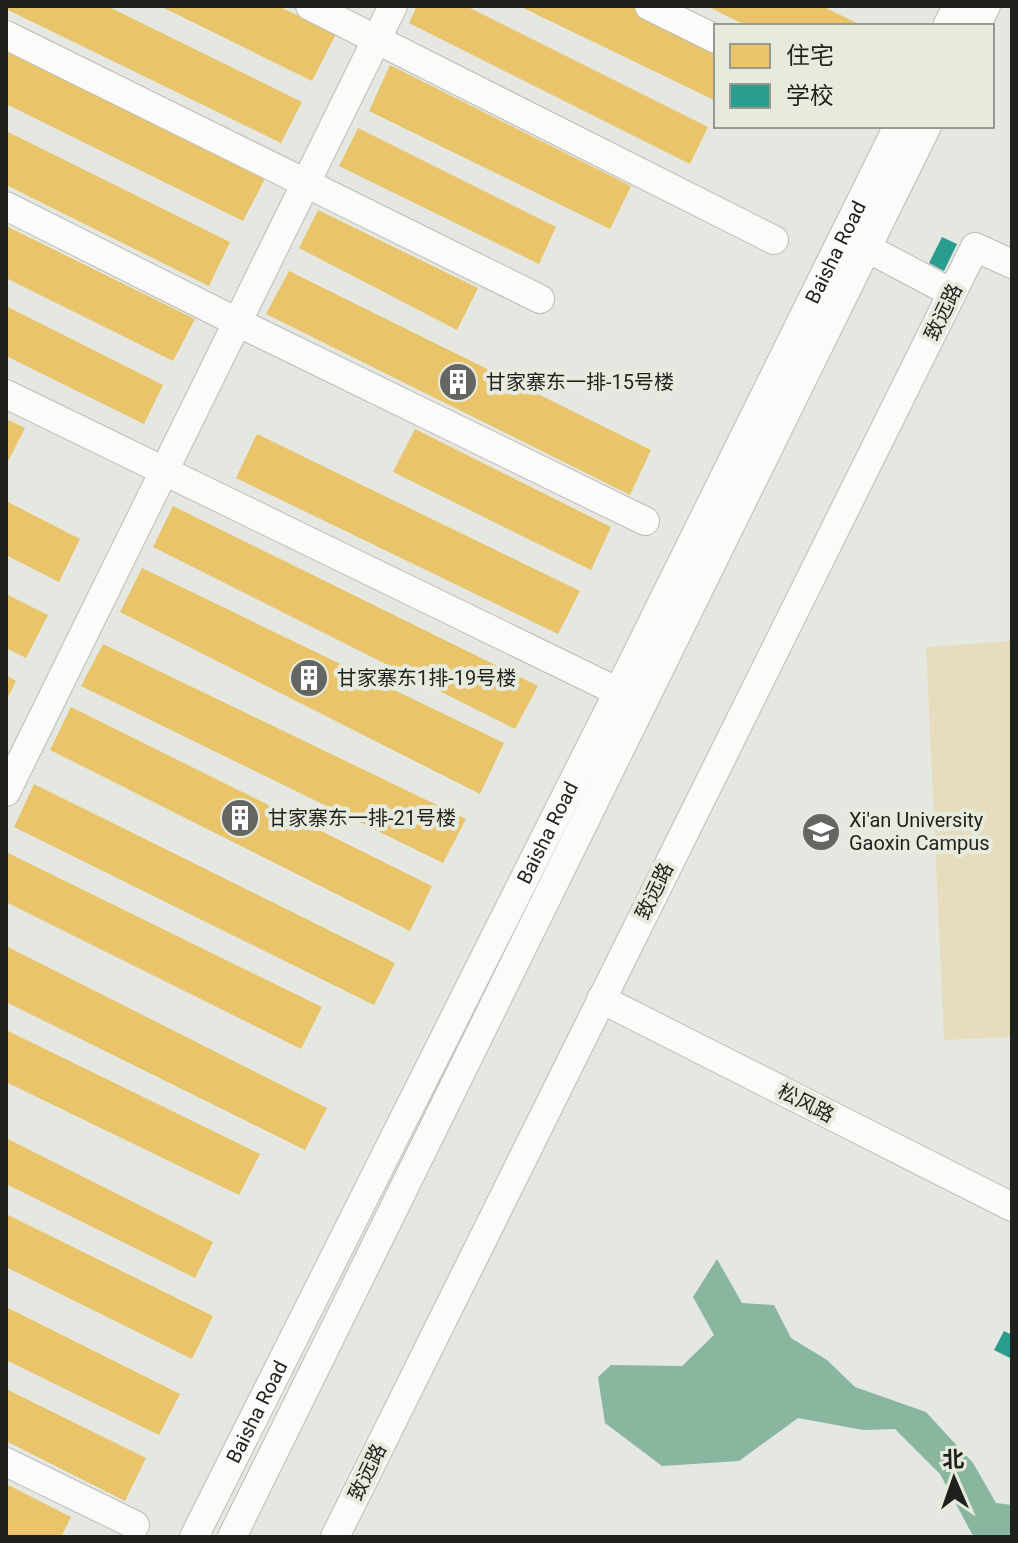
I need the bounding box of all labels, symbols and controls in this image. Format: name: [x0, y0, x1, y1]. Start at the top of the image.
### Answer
legend: [714, 24, 994, 128]
text: 住宅: [786, 42, 834, 70]
text: 学校: [786, 82, 834, 110]
street label: Baisha Road: [800, 197, 871, 307]
street label: 致远路: [919, 280, 967, 344]
building icon: 甘家寨东一排-15号楼: [437, 361, 479, 403]
place label: 甘家寨东一排-15号楼: [486, 370, 674, 394]
building icon: 甘家寨东1排-19号楼: [288, 657, 330, 699]
place label: 甘家寨东1排-19号楼: [337, 666, 516, 690]
street label: Baisha Road: [512, 778, 583, 888]
building icon: 甘家寨东一排-21号楼: [219, 797, 261, 839]
place label: 甘家寨东一排-21号楼: [268, 806, 456, 830]
place label: Xi'an University Gaoxin Campus: [849, 808, 990, 855]
school or university icon: Xi'an University Gaoxin Campus: [800, 811, 842, 853]
street label: 致远路: [630, 859, 678, 923]
street label: 松风路: [774, 1079, 838, 1127]
street label: Baisha Road: [221, 1357, 292, 1467]
north arrow: [914, 1439, 994, 1519]
street label: 致远路: [343, 1440, 391, 1504]
text: 北: [942, 1447, 965, 1472]

